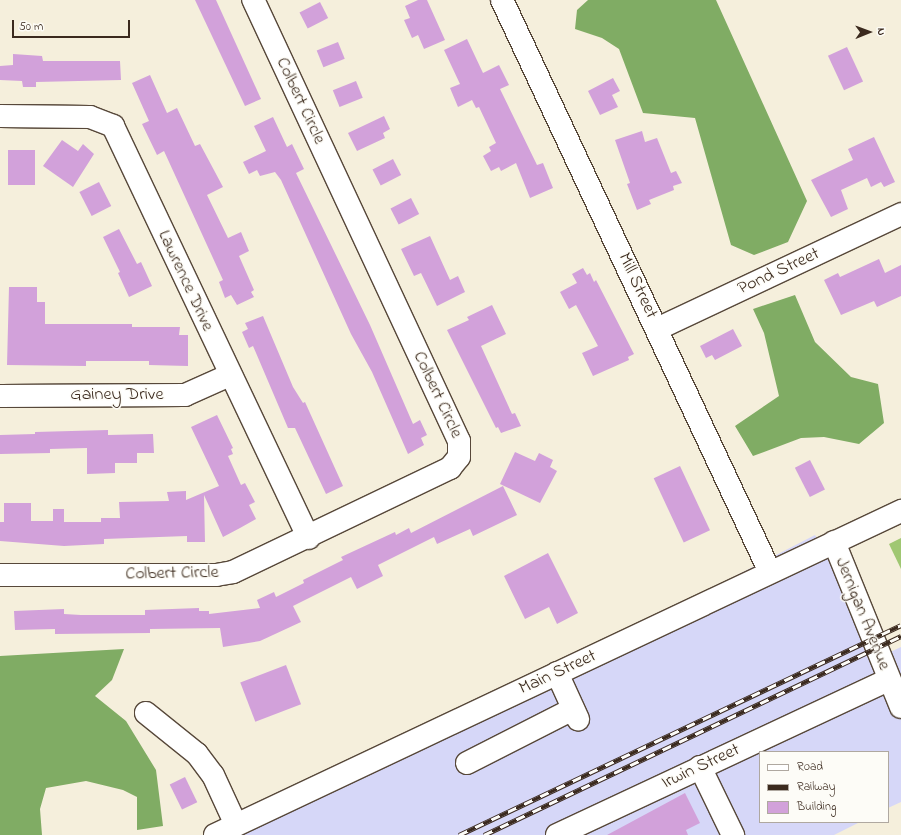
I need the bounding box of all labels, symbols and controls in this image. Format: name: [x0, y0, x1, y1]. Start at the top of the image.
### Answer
scale bar: [14, 12, 132, 38]
north arrow: [849, 12, 889, 52]
text: 50 m: [19, 18, 43, 36]
text: N: [873, 28, 889, 36]
street label: Colbert Circle: [271, 54, 329, 148]
street label: Lawrence Drive: [152, 227, 218, 335]
street label: Pond Street: [735, 244, 823, 300]
street label: Mill Street: [612, 250, 662, 322]
street label: Colbert Circle: [408, 348, 466, 442]
street label: Gainey Drive: [70, 384, 164, 406]
street label: Jernigan Avenue: [830, 555, 894, 673]
street label: Colbert Circle: [125, 562, 219, 586]
street label: Main Street: [516, 646, 600, 700]
street label: Irwin Street: [659, 740, 743, 794]
legend: [759, 751, 889, 823]
text: Road: [797, 758, 823, 776]
text: Railway: [797, 778, 835, 796]
text: Building: [797, 798, 836, 816]

